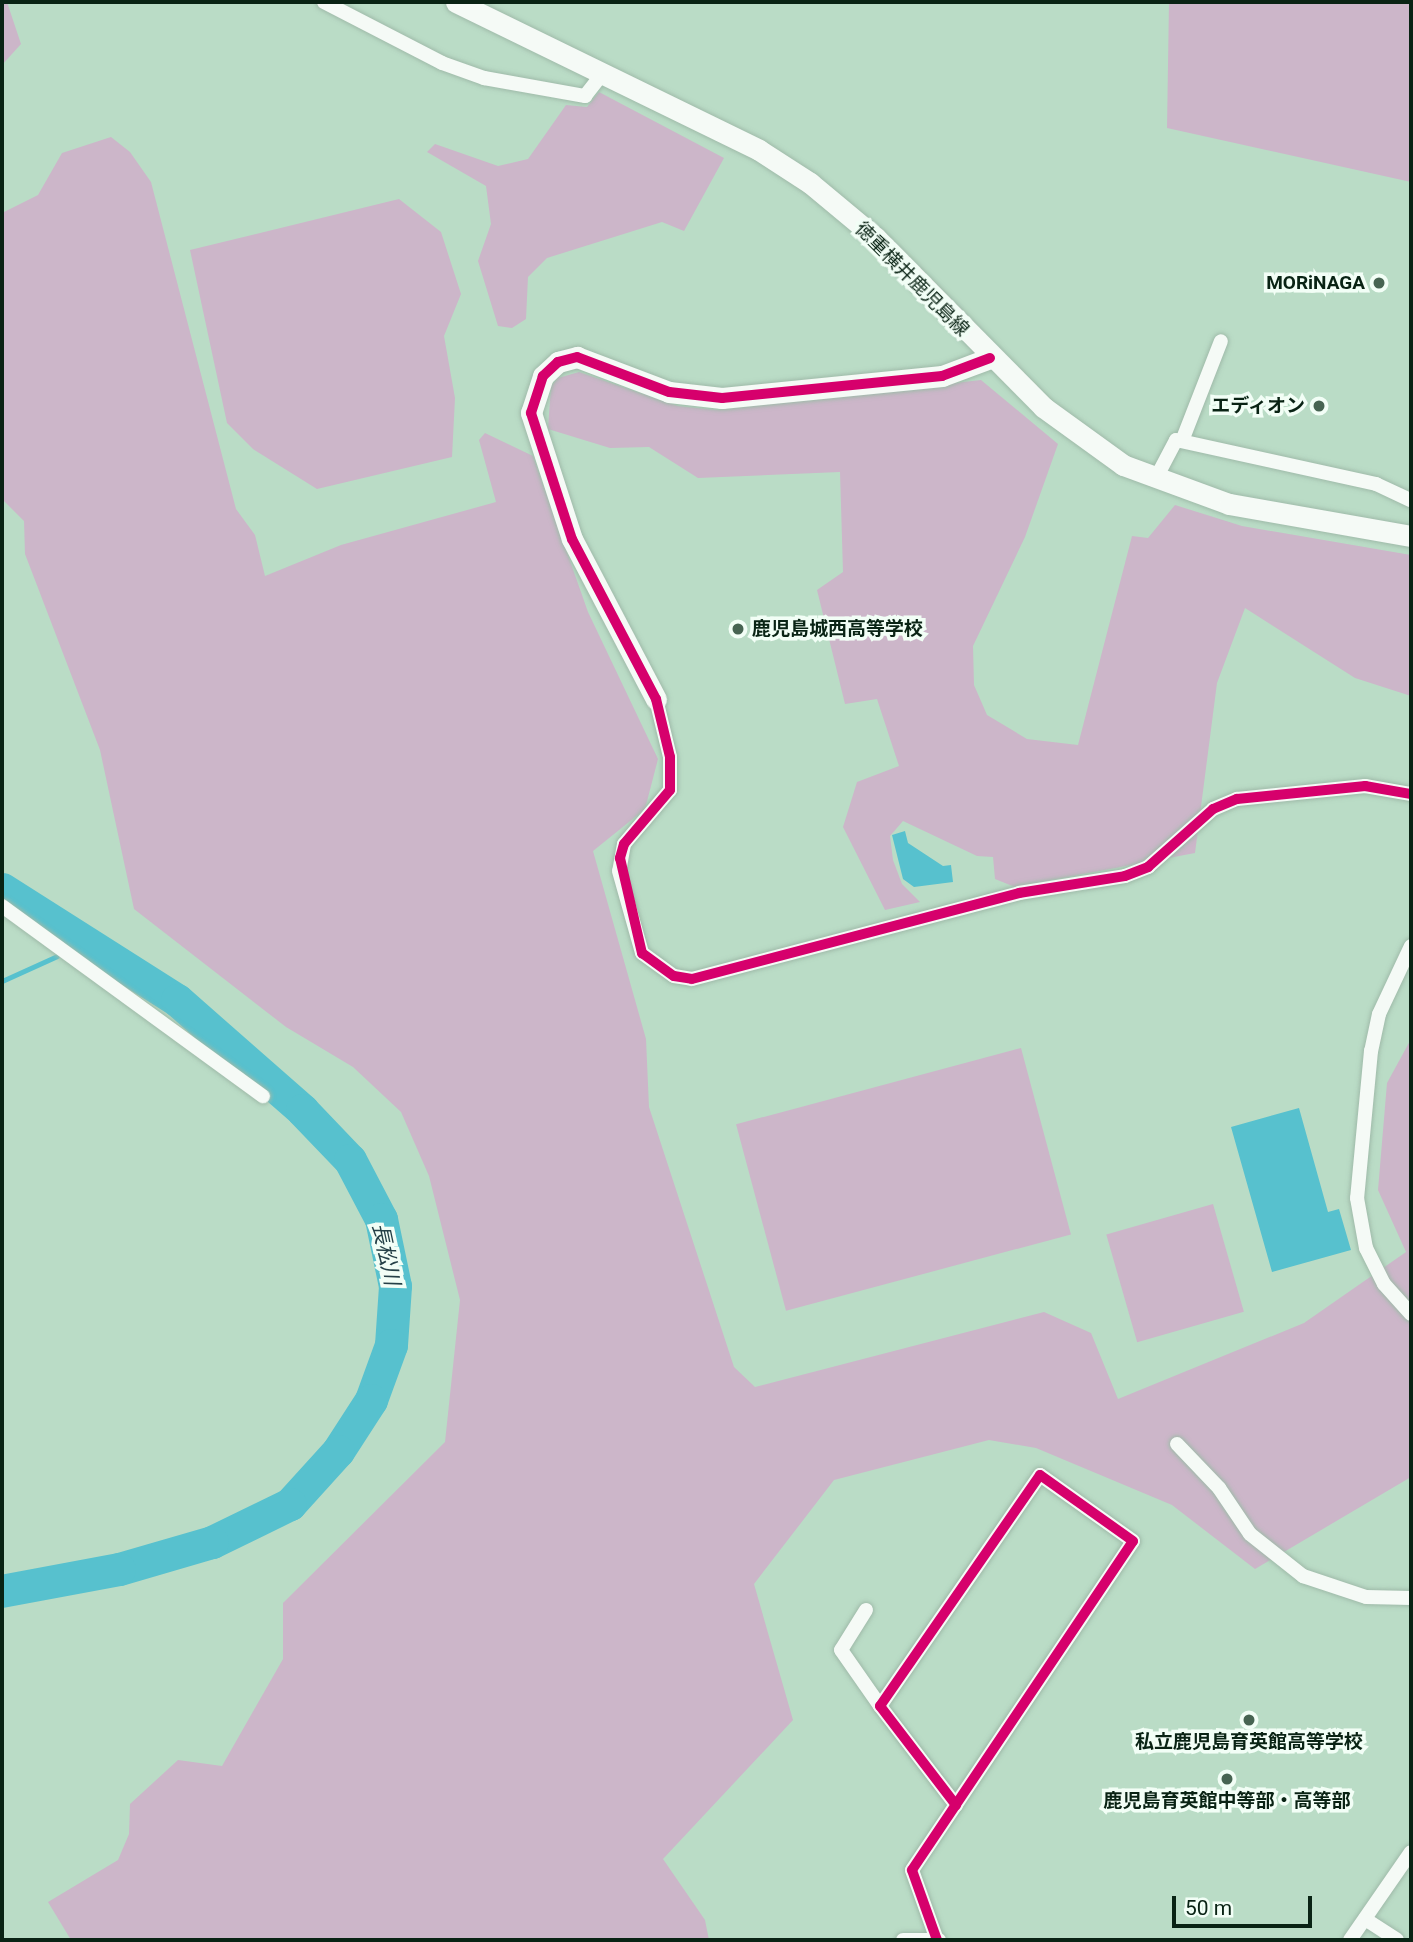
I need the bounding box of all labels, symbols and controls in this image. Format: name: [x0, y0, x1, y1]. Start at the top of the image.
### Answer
street label: 徳重横井鹿児島線: [850, 217, 974, 341]
place label: MORiNAGA: [1266, 272, 1365, 294]
marker: MORiNAGA: [1371, 275, 1387, 291]
place label: エディオン: [1210, 395, 1305, 417]
marker: エディオン: [1311, 398, 1327, 414]
place label: 鹿児島城西高等学校: [752, 618, 923, 640]
marker: 鹿児島城西高等学校: [730, 621, 746, 637]
water label: 長松川: [367, 1221, 405, 1287]
marker: 私立鹿児島育英館高等学校: [1241, 1712, 1257, 1728]
place label: 私立鹿児島育英館高等学校: [1135, 1731, 1363, 1753]
marker: 鹿児島育英館中等部・高等部: [1219, 1771, 1235, 1787]
place label: 鹿児島育英館中等部・高等部: [1104, 1790, 1350, 1812]
scale bar: [1175, 1882, 1315, 1926]
text: 50 m: [1185, 1896, 1232, 1920]

